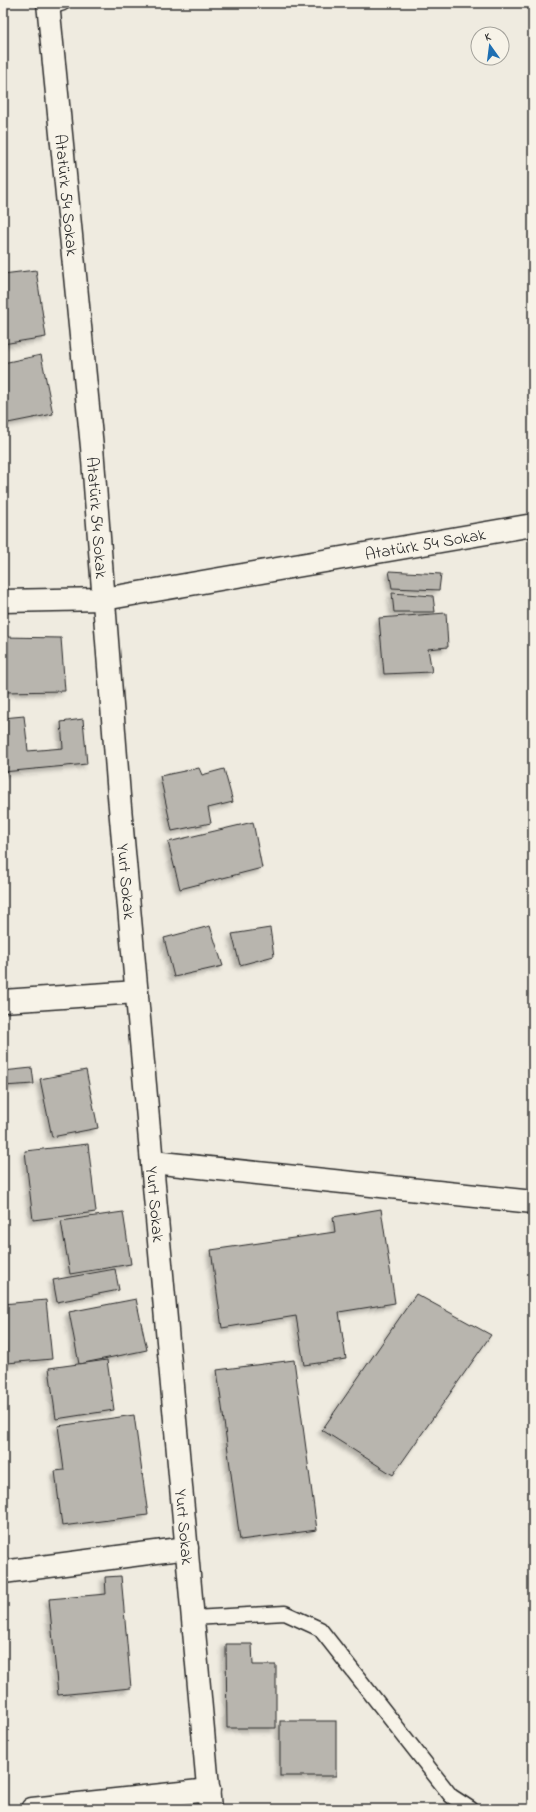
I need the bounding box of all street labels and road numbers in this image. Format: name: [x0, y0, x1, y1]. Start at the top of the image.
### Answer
street label: Atatürk 54 Sokak: [47, 133, 84, 258]
street label: Atatürk 54 Sokak: [79, 456, 113, 580]
street label: Atatürk 54 Sokak: [363, 522, 488, 568]
street label: Yurt Sokak: [109, 843, 141, 921]
street label: Yurt Sokak: [138, 1165, 170, 1244]
street label: Yurt Sokak: [167, 1488, 199, 1567]

